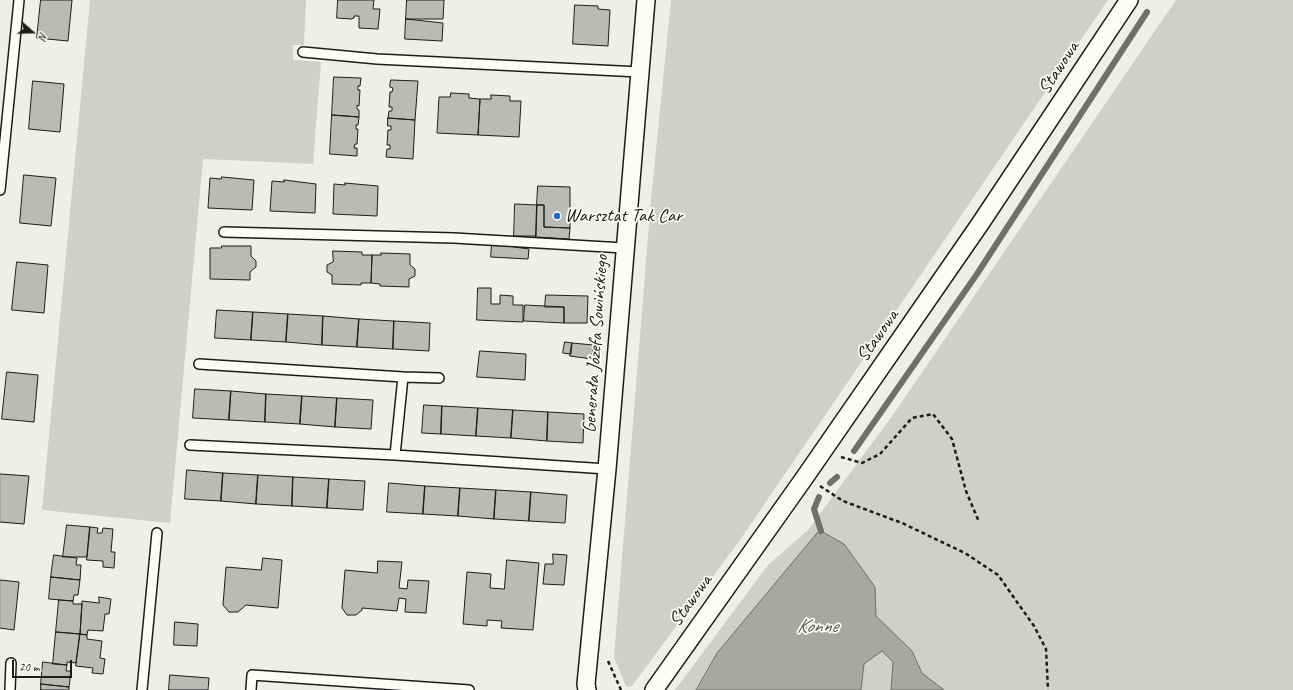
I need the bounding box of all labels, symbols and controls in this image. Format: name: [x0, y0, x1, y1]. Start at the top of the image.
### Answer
north arrow: [12, 12, 52, 52]
text: N: [36, 31, 51, 42]
street label: Stawowa: [1034, 37, 1084, 99]
place label: Warsztat Tak Car: [565, 205, 682, 227]
marker: Warsztat Tak Car: [552, 211, 562, 221]
street label: Generała Józefa Sowińskiego: [578, 254, 614, 434]
street label: Stawowa: [852, 306, 904, 366]
street label: Stawowa: [665, 571, 717, 631]
water label: Konne: [797, 615, 837, 639]
scale bar: [14, 652, 74, 678]
text: 20 m: [19, 659, 39, 675]

